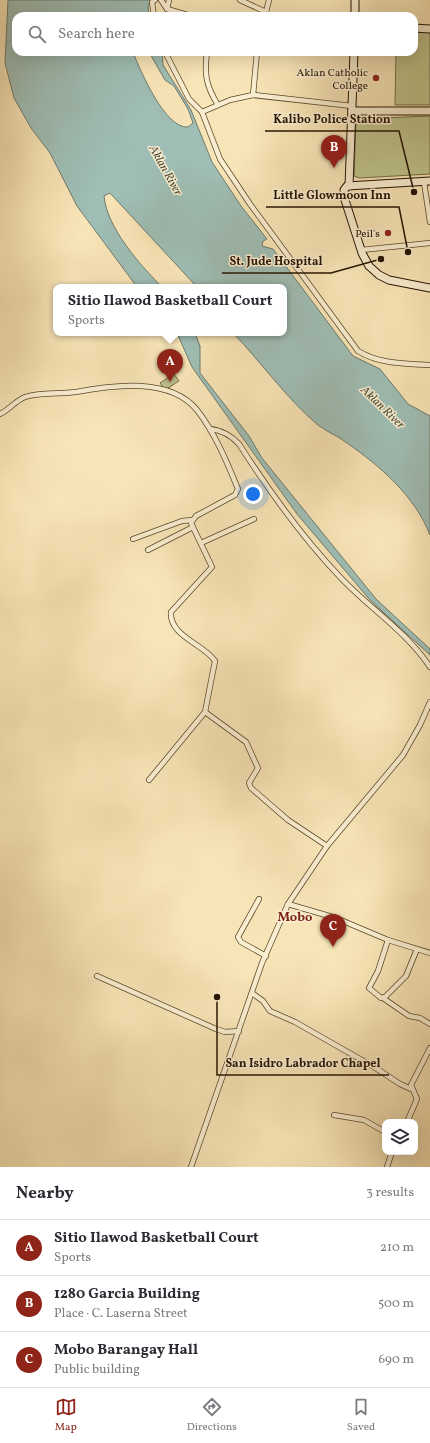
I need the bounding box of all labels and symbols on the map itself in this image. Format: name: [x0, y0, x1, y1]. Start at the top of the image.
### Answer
place label: Aklan Catholic College: [297, 66, 368, 94]
marker: Aklan Catholic College: [371, 73, 381, 83]
callout: Kalibo Police Station: [265, 107, 399, 131]
text: Kalibo Police Station: [273, 112, 391, 128]
pin: B: [321, 135, 347, 168]
water label: Aklan River: [144, 141, 186, 199]
callout: Little Glowmoon Inn: [266, 183, 399, 207]
text: Little Glowmoon Inn: [273, 188, 391, 204]
place label: Peil's: [355, 227, 380, 242]
marker: Peil's: [383, 228, 393, 238]
callout: St. Jude Hospital: [222, 249, 331, 273]
text: St. Jude Hospital: [229, 254, 323, 270]
pin: A: [157, 349, 183, 382]
water label: Aklan River: [356, 382, 408, 433]
your location: [243, 484, 263, 504]
district label: Mobo: [278, 909, 312, 927]
pin: C: [320, 914, 346, 947]
callout: San Isidro Labrador Chapel: [217, 1051, 389, 1075]
text: San Isidro Labrador Chapel: [225, 1056, 381, 1072]

